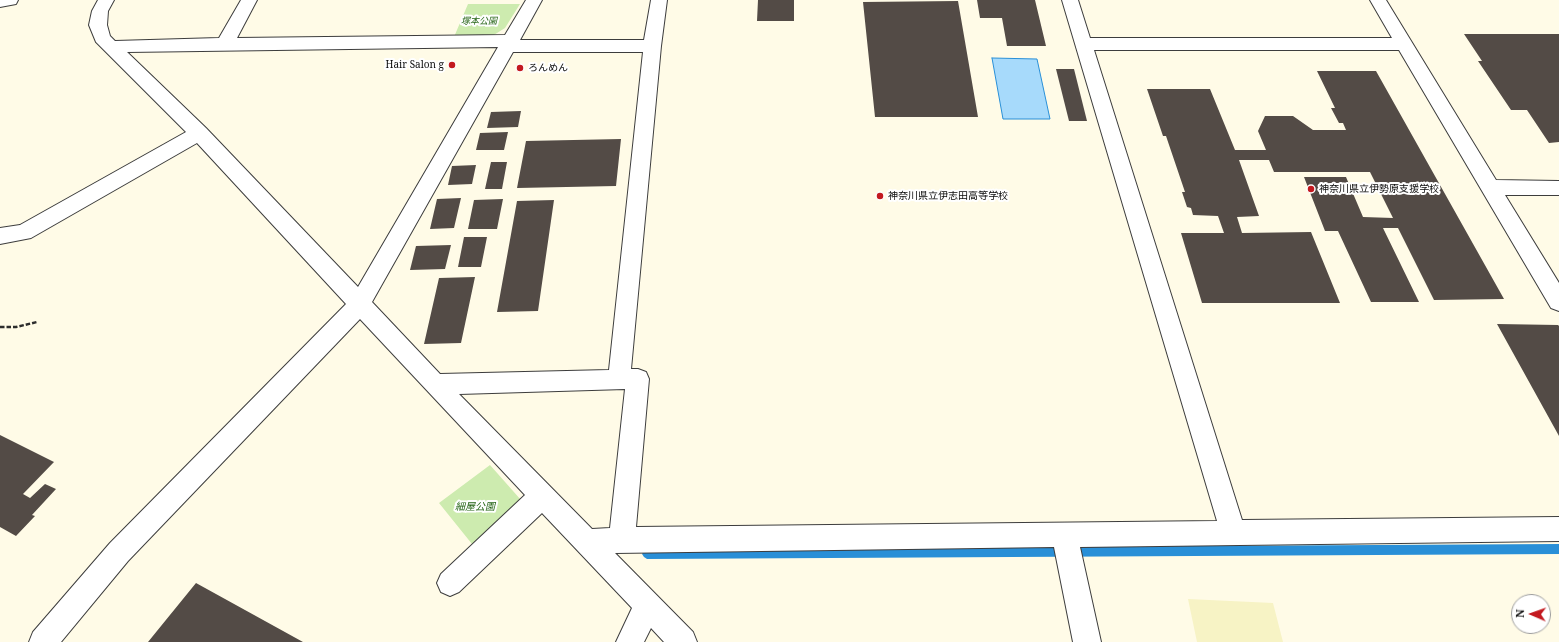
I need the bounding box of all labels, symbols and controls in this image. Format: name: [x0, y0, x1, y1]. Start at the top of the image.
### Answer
park label: 塚本公園: [461, 16, 497, 26]
place label: Hair Salon g: [386, 59, 444, 71]
marker: Hair Salon g: [447, 60, 457, 70]
place label: ろんめん: [528, 62, 568, 74]
marker: ろんめん: [515, 63, 525, 73]
place label: 神奈川県立伊勢原支援学校: [1319, 183, 1439, 195]
marker: 神奈川県立伊勢原支援学校: [1306, 184, 1316, 194]
place label: 神奈川県立伊志田高等学校: [888, 190, 1008, 202]
marker: 神奈川県立伊志田高等学校: [875, 191, 885, 201]
park label: 細屋公園: [455, 501, 495, 513]
north arrow: [1511, 594, 1551, 634]
text: N: [1512, 609, 1527, 618]

